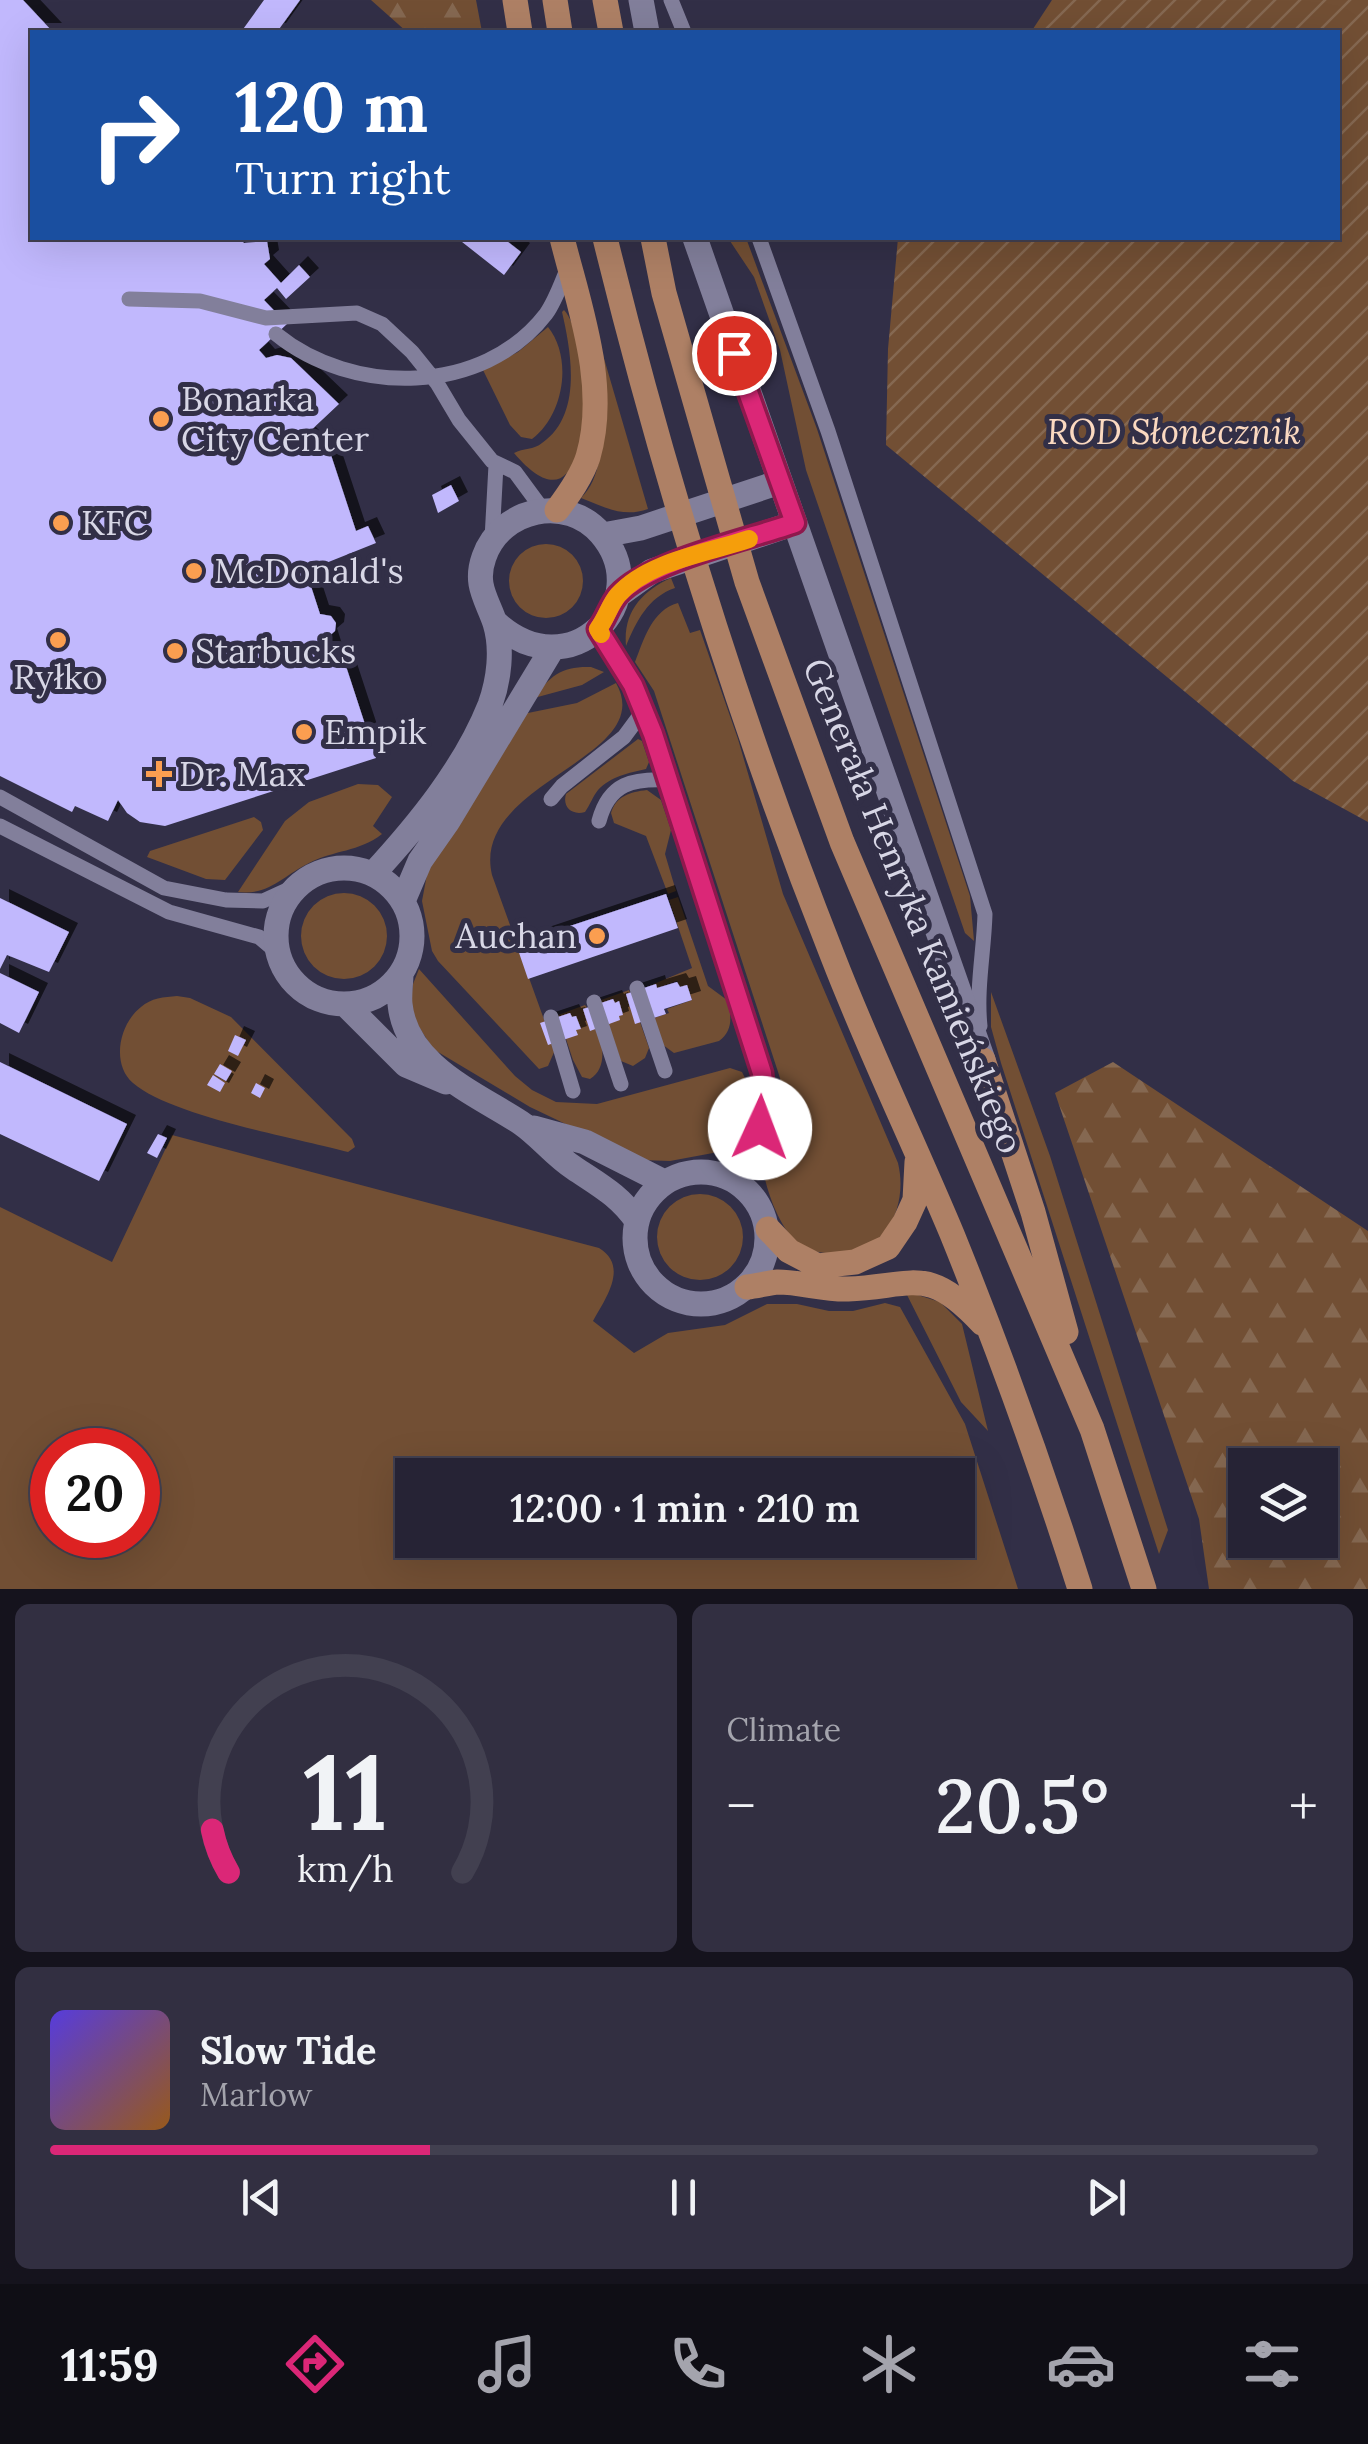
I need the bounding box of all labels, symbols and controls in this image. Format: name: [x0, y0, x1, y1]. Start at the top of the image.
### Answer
text: 120 m: [235, 62, 428, 151]
icon: right: [70, 70, 200, 200]
text: Turn right: [235, 149, 451, 206]
pin: [692, 311, 777, 396]
icon: arrive: [707, 326, 762, 381]
place label: Bonarka City Center: [181, 376, 369, 461]
marker: Bonarka City Center: [150, 408, 172, 430]
park label: ROD Słonecznik: [1047, 409, 1301, 454]
place label: KFC: [81, 500, 148, 545]
marker: KFC: [50, 512, 72, 534]
place label: McDonald's: [214, 548, 404, 593]
marker: McDonald's: [183, 560, 205, 582]
place label: Starbucks: [195, 628, 356, 673]
marker: Ryłko: [47, 629, 69, 651]
marker: Starbucks: [164, 640, 186, 662]
street label: Generała Henryka Kamieńskiego: [793, 652, 1034, 1160]
place label: Ryłko: [13, 654, 103, 699]
place label: Empik: [324, 709, 427, 754]
marker: Empik: [293, 721, 315, 743]
place label: Dr. Max: [179, 751, 306, 796]
marker: Dr. Max: [148, 763, 170, 785]
place label: Auchan: [454, 913, 577, 958]
marker: Auchan: [586, 925, 608, 947]
position arrow: [708, 1076, 812, 1180]
speed limit sign: 20: [30, 1428, 160, 1558]
map controls: [1228, 1448, 1338, 1558]
button: layers: [1228, 1448, 1338, 1558]
text: 12:00 · 1 min · 210 m: [510, 1484, 860, 1532]
text: Climate: [727, 1709, 841, 1750]
text: 11: [304, 1725, 388, 1858]
text: 20.5°: [935, 1758, 1109, 1854]
text: −: [727, 1771, 756, 1841]
text: +: [1289, 1771, 1318, 1841]
text: km/h: [297, 1846, 394, 1892]
text: Slow Tide: [200, 2026, 377, 2074]
text: Marlow: [200, 2074, 312, 2115]
icon: previous: [234, 2170, 289, 2225]
icon: pause: [656, 2170, 711, 2225]
icon: next: [1079, 2170, 1134, 2225]
icon: directions: [280, 2329, 350, 2399]
icon: music: [472, 2329, 542, 2399]
icon: phone: [663, 2329, 733, 2399]
icon: climate: [854, 2329, 924, 2399]
icon: car: [1046, 2329, 1116, 2399]
icon: filters: [1237, 2329, 1307, 2399]
text: 11:59: [61, 2336, 159, 2393]

